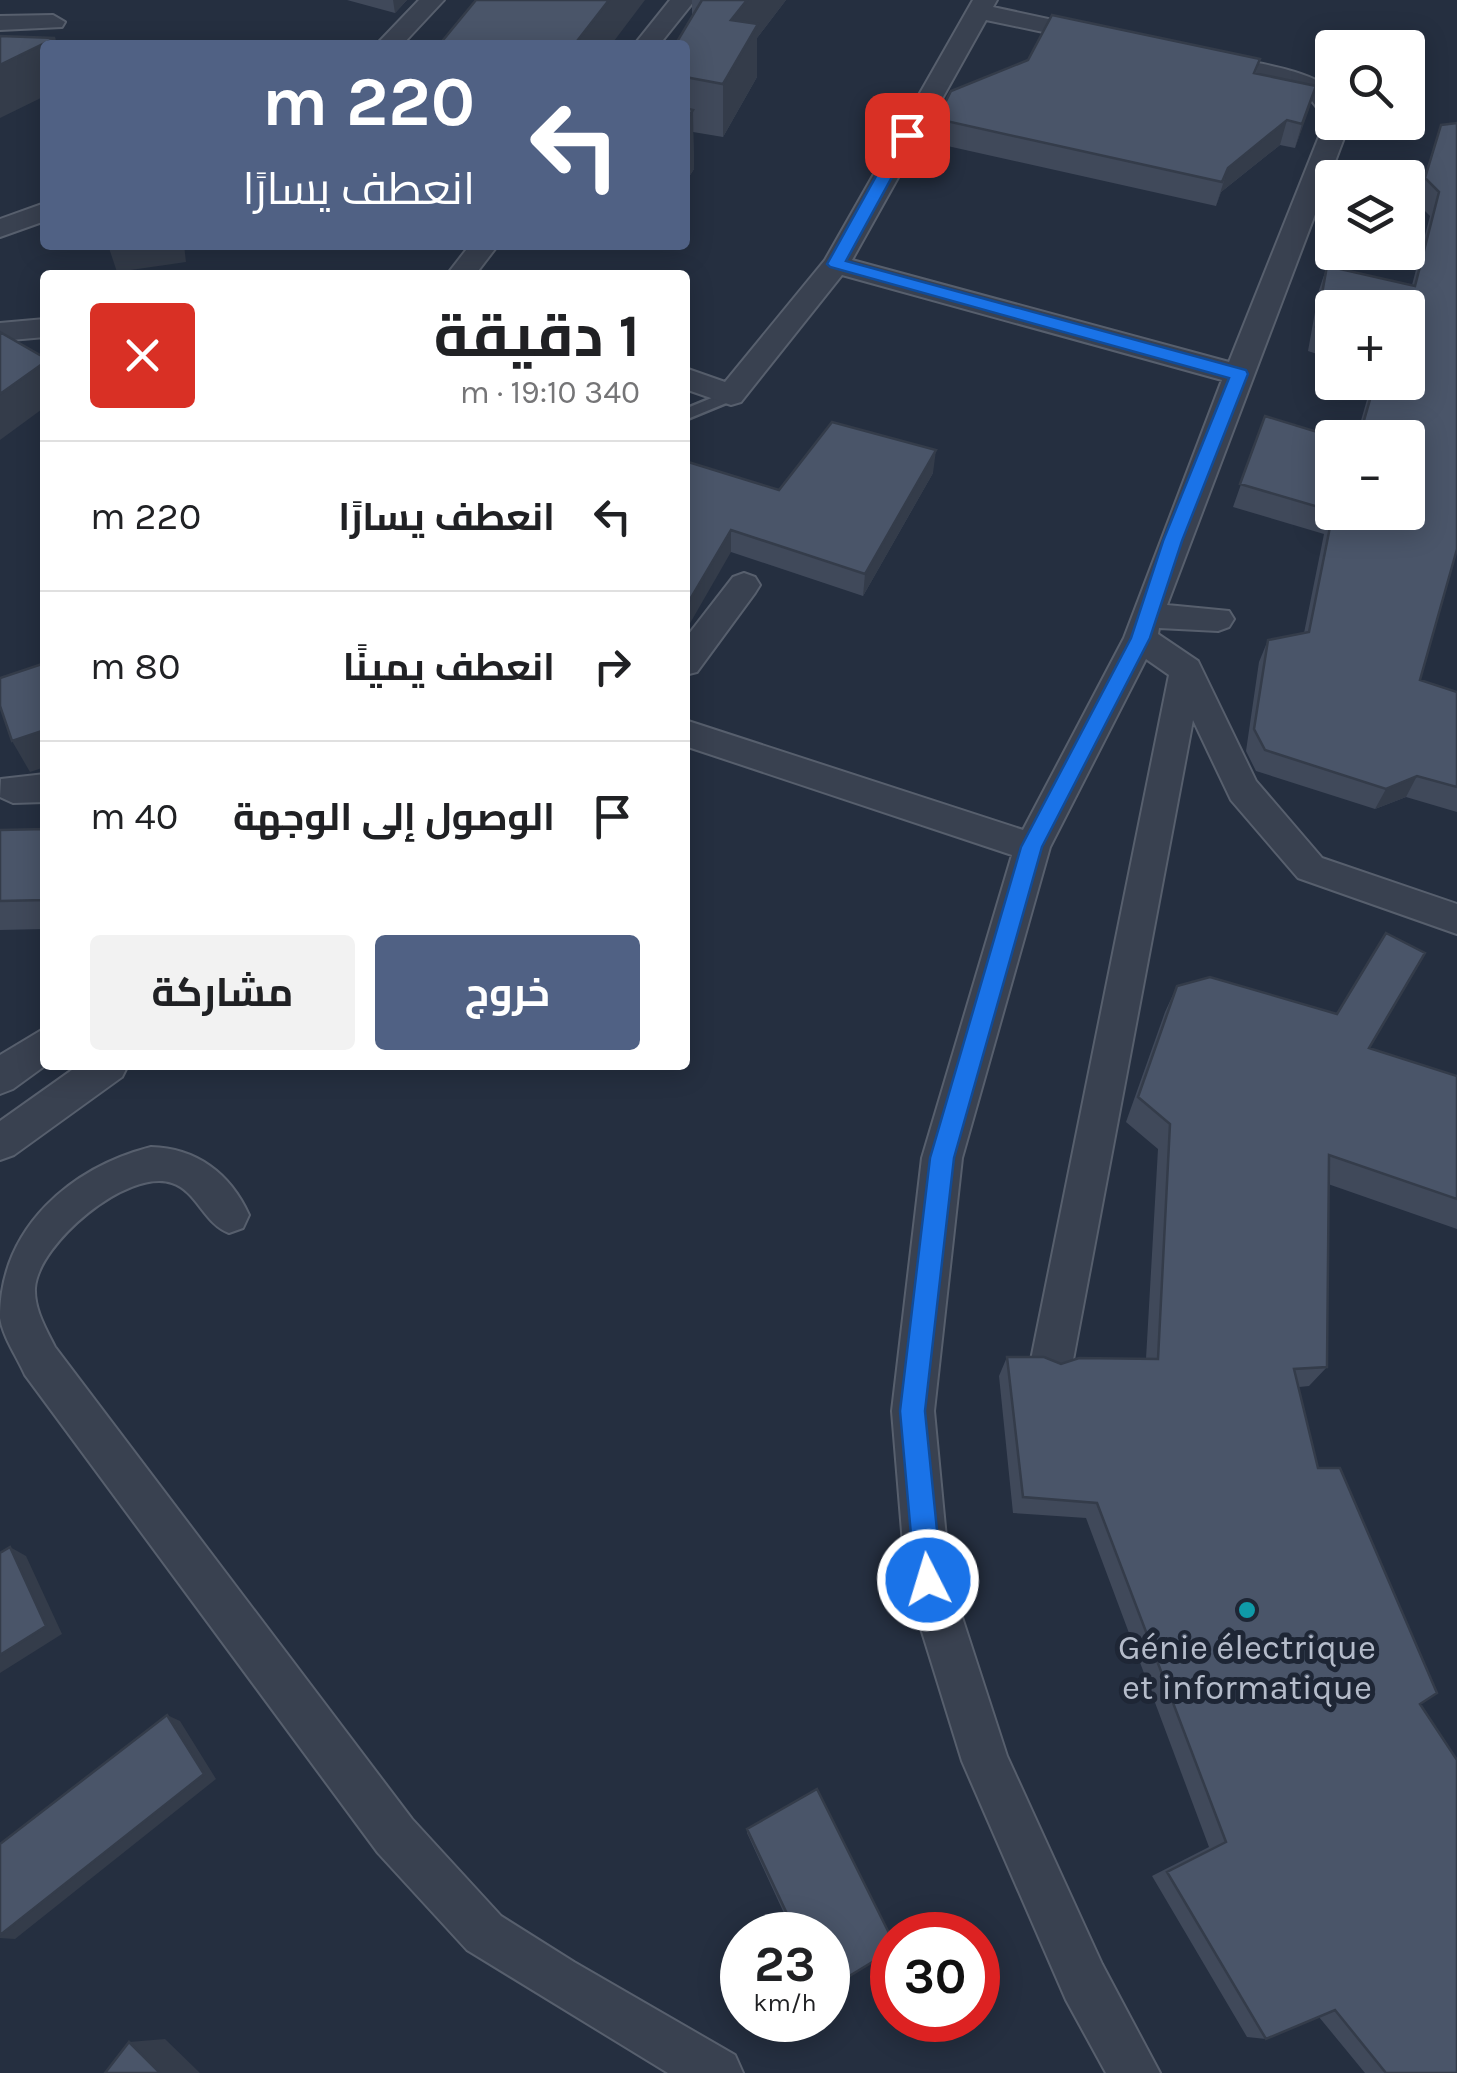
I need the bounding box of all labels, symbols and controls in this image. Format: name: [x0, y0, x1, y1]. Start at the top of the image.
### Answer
map controls: [1315, 30, 1425, 530]
button: search: [1315, 30, 1425, 140]
text: 220 m: [262, 61, 475, 143]
icon: left: [510, 80, 640, 210]
pin: [865, 93, 950, 178]
icon: arrive: [880, 108, 935, 163]
button: layers: [1315, 160, 1425, 270]
text: انعطف يسارًا: [242, 163, 475, 215]
button: +: [1315, 290, 1425, 400]
text: 1 دقيقة: [434, 301, 640, 371]
button: close: [90, 303, 195, 408]
text: 340 m · 19:10: [460, 374, 640, 411]
button: −: [1315, 420, 1425, 530]
icon: left: [585, 489, 640, 544]
text: 220 m: [90, 494, 201, 539]
text: انعطف يسارًا: [338, 495, 555, 540]
icon: right: [585, 639, 640, 694]
text: 80 m: [90, 644, 181, 689]
text: انعطف يمينًا: [343, 645, 555, 690]
icon: arrive: [585, 789, 640, 844]
text: 40 m: [90, 794, 178, 839]
text: الوصول إلى الوجهة: [233, 795, 555, 840]
button: مشاركة: [90, 935, 355, 1050]
button: خروج: [375, 935, 640, 1050]
position arrow: [876, 1528, 980, 1632]
marker: Génie électrique et informatique: [1236, 1599, 1258, 1621]
place label: Génie électrique et informatique: [1118, 1627, 1376, 1708]
speed limit sign: 30: [870, 1912, 1000, 2042]
text: 23: [754, 1935, 816, 1994]
text: km/h: [753, 1988, 817, 2017]

